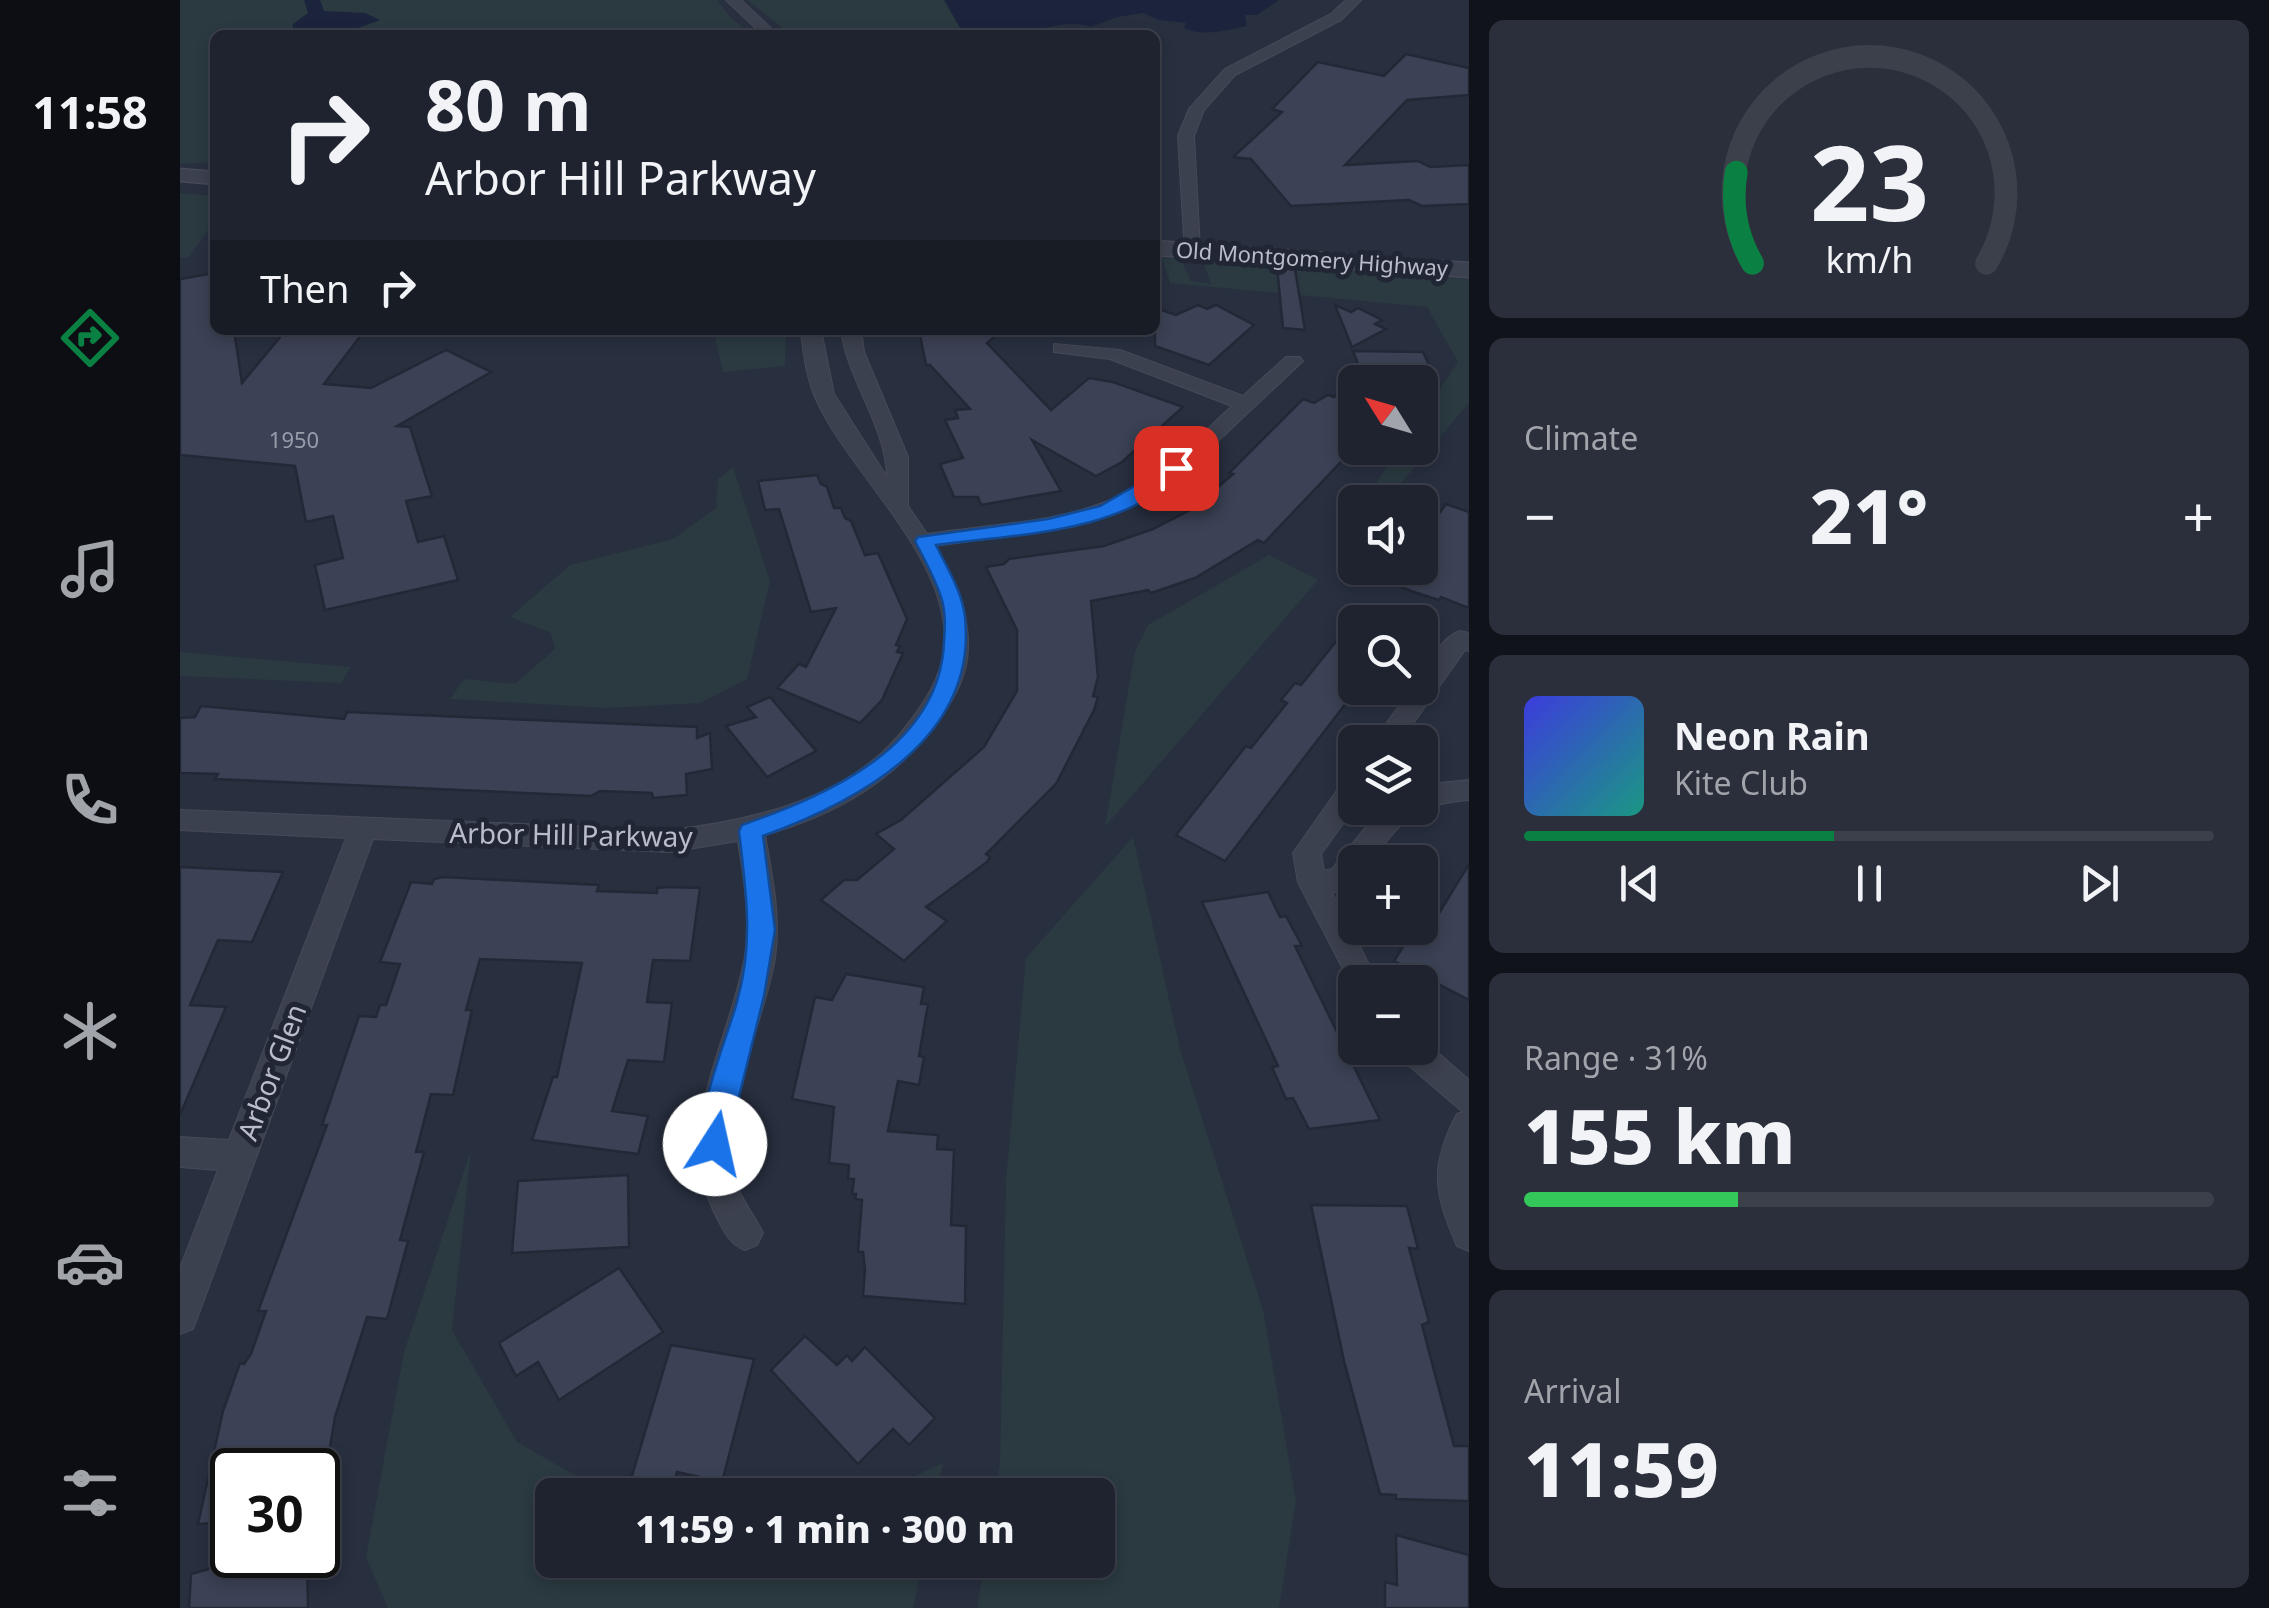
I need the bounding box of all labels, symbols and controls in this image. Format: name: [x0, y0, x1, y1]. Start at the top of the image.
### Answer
text: 80 m: [425, 56, 592, 152]
icon: right: [260, 70, 390, 200]
text: 11:58: [32, 81, 148, 142]
text: 23: [1810, 110, 1928, 251]
text: Arbor Hill Parkway: [425, 147, 816, 208]
street label: Old Montgomery Highway: [1175, 234, 1450, 283]
text: km/h: [1825, 235, 1913, 283]
icon: right: [370, 260, 425, 315]
text: Then: [260, 262, 350, 314]
icon: directions: [55, 303, 125, 373]
north arrow: [1338, 365, 1438, 465]
map controls: [1338, 365, 1438, 1065]
text: Climate: [1524, 416, 1638, 459]
house number: 1950: [269, 424, 319, 454]
pin: [1134, 426, 1219, 511]
icon: arrive: [1149, 441, 1204, 496]
text: 21°: [1810, 464, 1928, 566]
text: −: [1524, 478, 1555, 553]
text: +: [2183, 478, 2214, 553]
button: sound: [1338, 485, 1438, 585]
icon: music: [55, 534, 125, 604]
button: search: [1338, 605, 1438, 705]
text: Neon Rain: [1674, 709, 1870, 761]
button: layers: [1338, 725, 1438, 825]
text: Kite Club: [1674, 761, 1808, 804]
icon: phone: [55, 765, 125, 835]
street label: Arbor Hill Parkway: [449, 813, 694, 855]
button: +: [1338, 845, 1438, 945]
icon: previous: [1612, 856, 1667, 911]
icon: pause: [1842, 856, 1897, 911]
icon: next: [2072, 856, 2127, 911]
button: −: [1338, 965, 1438, 1065]
icon: climate: [55, 996, 125, 1066]
street label: Arbor Glen: [228, 998, 314, 1145]
text: Range · 31%: [1524, 1036, 1708, 1079]
text: 155 km: [1524, 1084, 1795, 1186]
position arrow: [663, 1092, 767, 1196]
icon: car: [55, 1227, 125, 1297]
text: Arrival: [1524, 1369, 1622, 1412]
text: 11:59: [1524, 1417, 1719, 1519]
speed limit sign: 30: [210, 1448, 340, 1578]
icon: filters: [55, 1458, 125, 1528]
text: 11:59 · 1 min · 300 m: [635, 1502, 1015, 1554]

